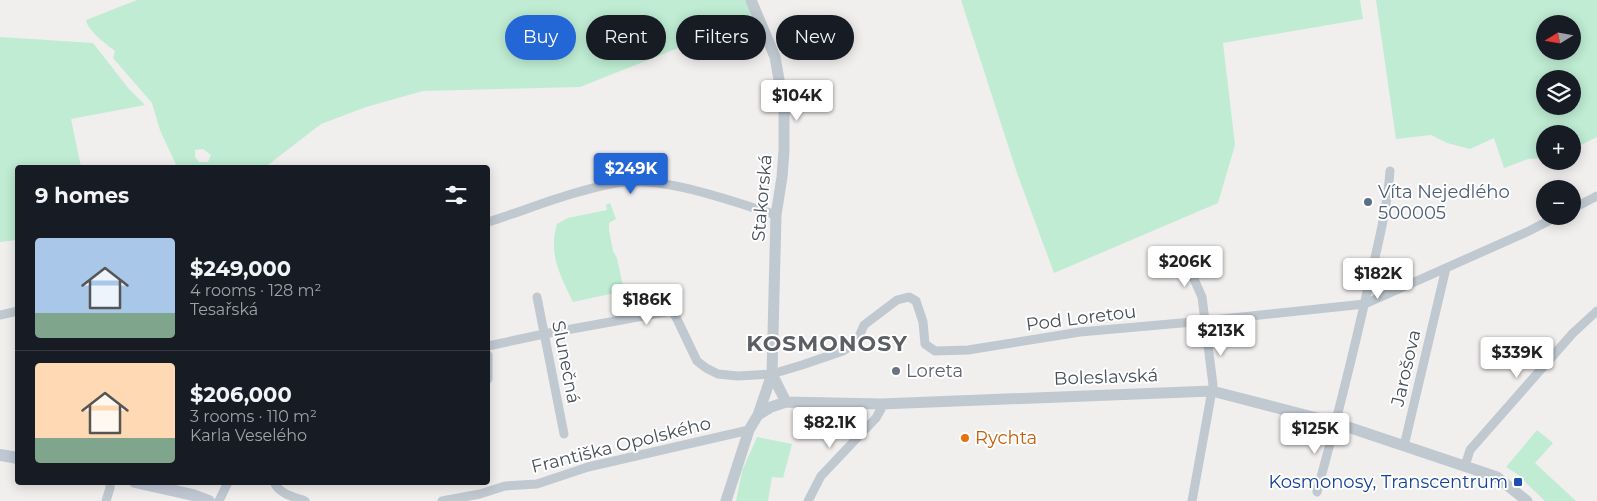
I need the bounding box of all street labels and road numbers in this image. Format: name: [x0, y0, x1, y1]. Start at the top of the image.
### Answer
street label: Stakorská: [747, 153, 777, 243]
street label: Pod Loretou: [1025, 300, 1137, 336]
street label: Slunečná: [547, 319, 585, 405]
street label: Jarošova: [1386, 328, 1425, 409]
street label: Boleslavská: [1054, 364, 1158, 390]
street label: Františka Opolského: [529, 412, 713, 478]

